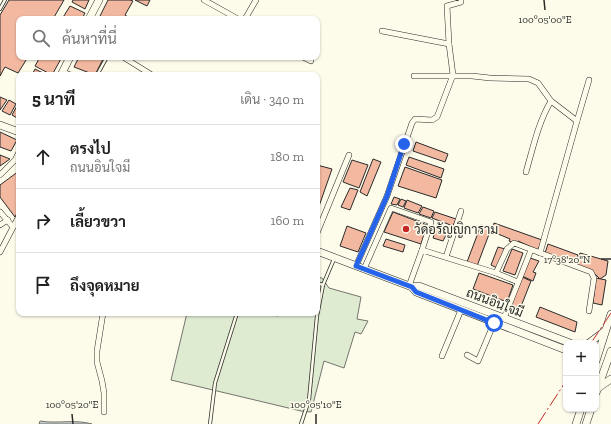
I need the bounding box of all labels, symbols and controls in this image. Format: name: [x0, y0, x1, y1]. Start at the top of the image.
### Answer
text: 100°05'00"E: [518, 14, 572, 26]
search box: [16, 16, 320, 60]
icon: search: [30, 27, 52, 49]
text: ค้นหาที่นี่: [62, 30, 117, 48]
text: 5 นาที: [32, 89, 75, 109]
text: เดิน · 340 m: [240, 92, 304, 107]
route end: [395, 135, 413, 153]
text: ตรงไป: [70, 140, 111, 158]
icon: ahead: [32, 146, 54, 168]
text: 180 m: [270, 149, 304, 164]
text: ถนนอินใจมี: [70, 160, 130, 175]
icon: right: [32, 210, 54, 232]
text: เลี้ยวขวา: [70, 213, 126, 231]
text: 160 m: [270, 213, 304, 228]
place label: วัดอรัญญิการาม: [414, 221, 498, 238]
marker: วัดอรัญญิการาม: [401, 224, 411, 234]
text: 17°38'20"N: [544, 254, 591, 266]
icon: arrive: [32, 274, 54, 296]
text: ถึงจุดหมาย: [70, 277, 140, 295]
street label: ถนนอินใจมี: [464, 283, 526, 320]
route start: [485, 314, 503, 332]
map controls: [563, 340, 599, 412]
button: +: [563, 340, 599, 376]
button: −: [563, 376, 599, 412]
text: 100°05'20"E: [46, 399, 98, 411]
text: 100°05'10"E: [290, 399, 342, 411]

